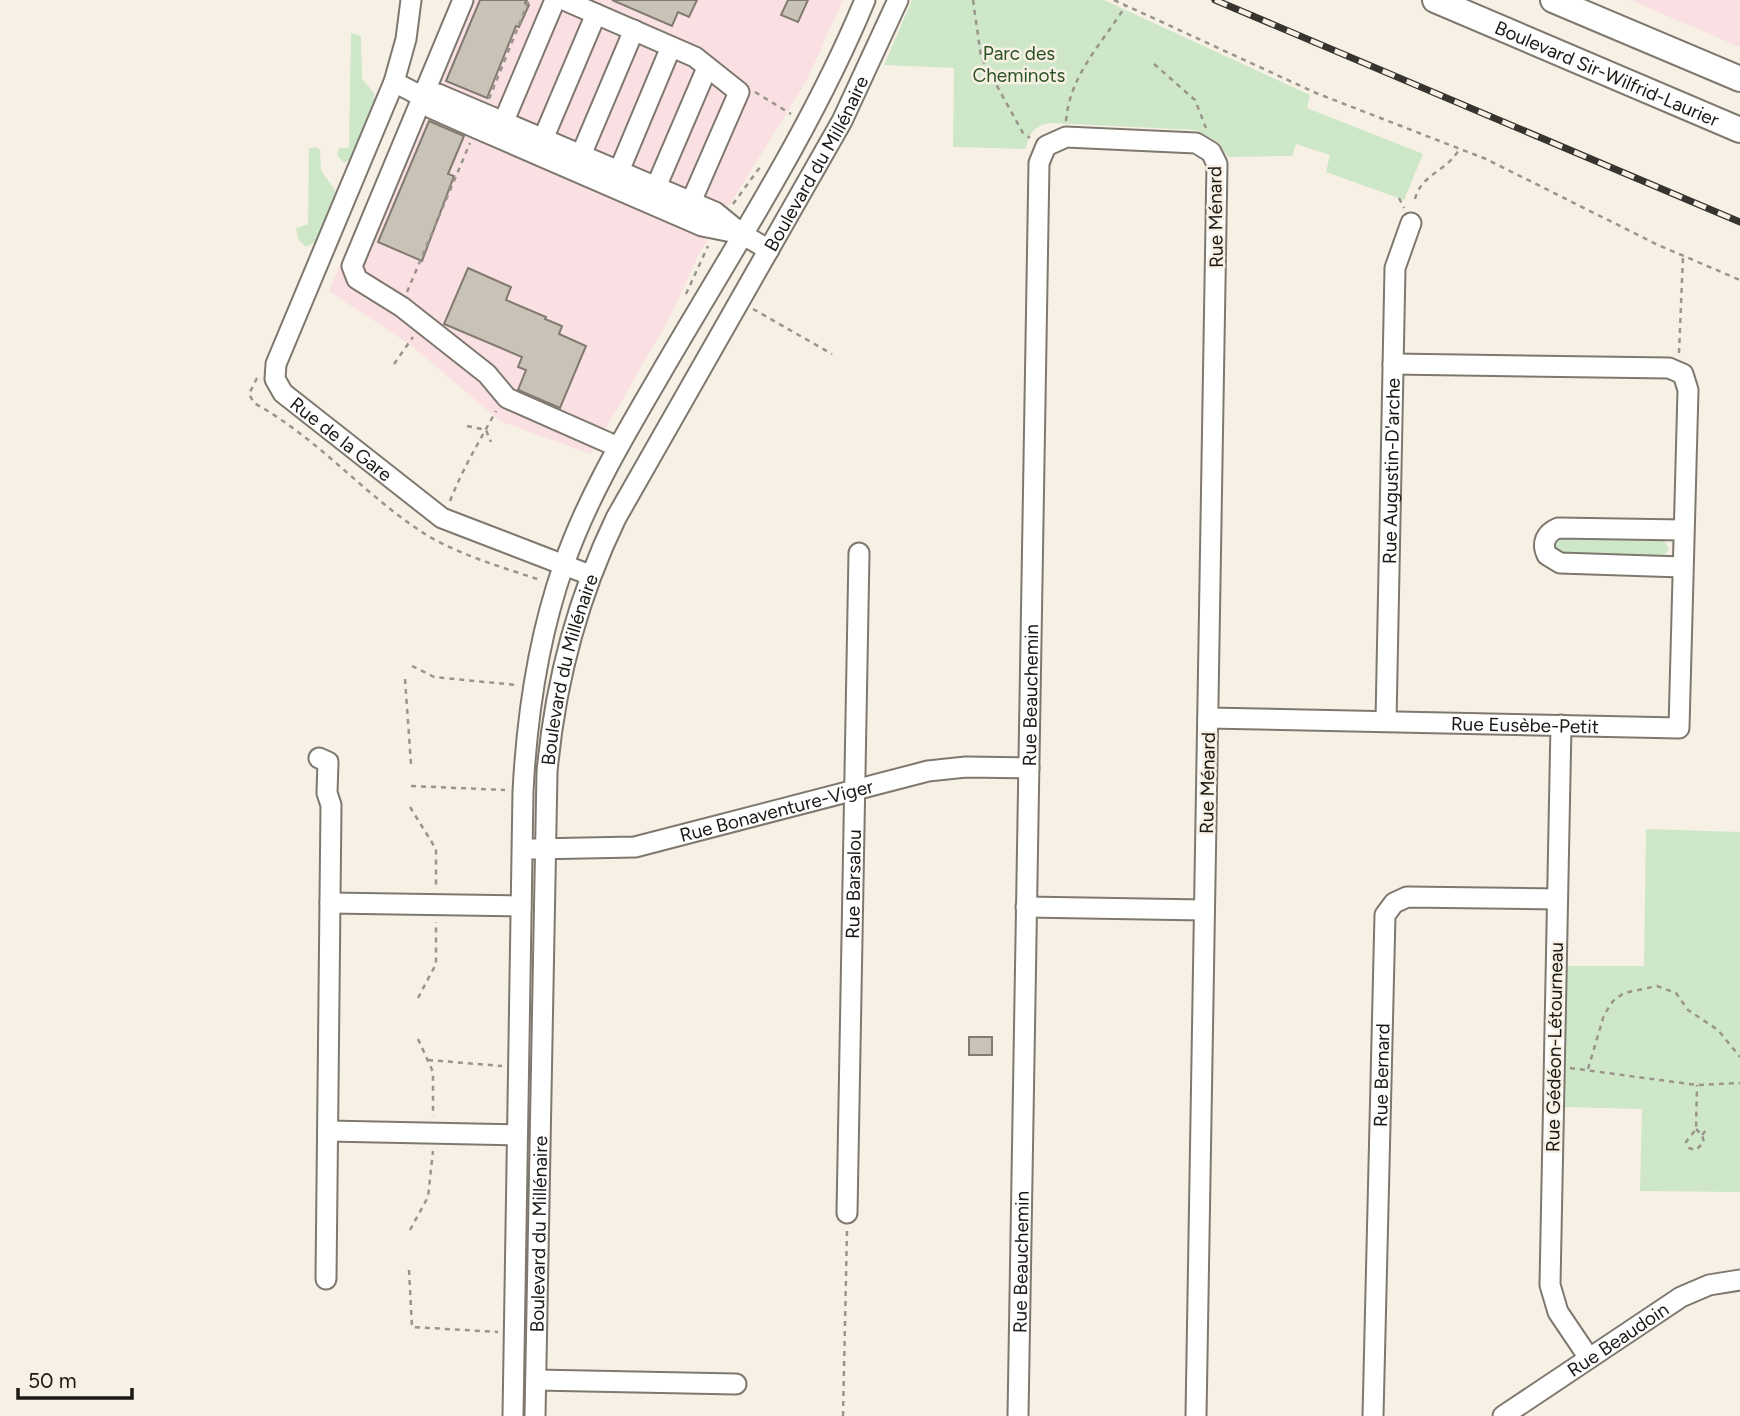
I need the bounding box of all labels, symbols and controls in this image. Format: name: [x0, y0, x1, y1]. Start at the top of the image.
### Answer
street label: Boulevard Sir-Wilfrid-Laurier: [1491, 16, 1723, 132]
park label: Parc des Cheminots: [973, 42, 1066, 87]
street label: Boulevard du Millénaire: [759, 72, 873, 255]
street label: Rue Ménard: [1203, 166, 1228, 268]
street label: Rue Augustin-D'arche: [1378, 378, 1405, 564]
street label: Rue de la Gare: [285, 392, 397, 486]
street label: Boulevard du Millénaire: [537, 571, 603, 767]
street label: Rue Beauchemin: [1018, 624, 1043, 766]
street label: Rue Eusèbe-Petit: [1451, 712, 1599, 738]
street label: Rue Ménard: [1195, 732, 1220, 834]
street label: Rue Bonaventure-Viger: [677, 775, 876, 847]
street label: Rue Barsalou: [841, 829, 866, 939]
street label: Rue Gédéon-Létourneau: [1541, 942, 1568, 1152]
street label: Rue Bernard: [1369, 1023, 1394, 1127]
street label: Boulevard du Millénaire: [526, 1136, 552, 1332]
street label: Rue Beauchemin: [1008, 1191, 1034, 1333]
street label: Rue Beaudoin: [1563, 1298, 1673, 1382]
scale bar: [18, 1356, 131, 1400]
text: 50 m: [28, 1368, 77, 1393]

